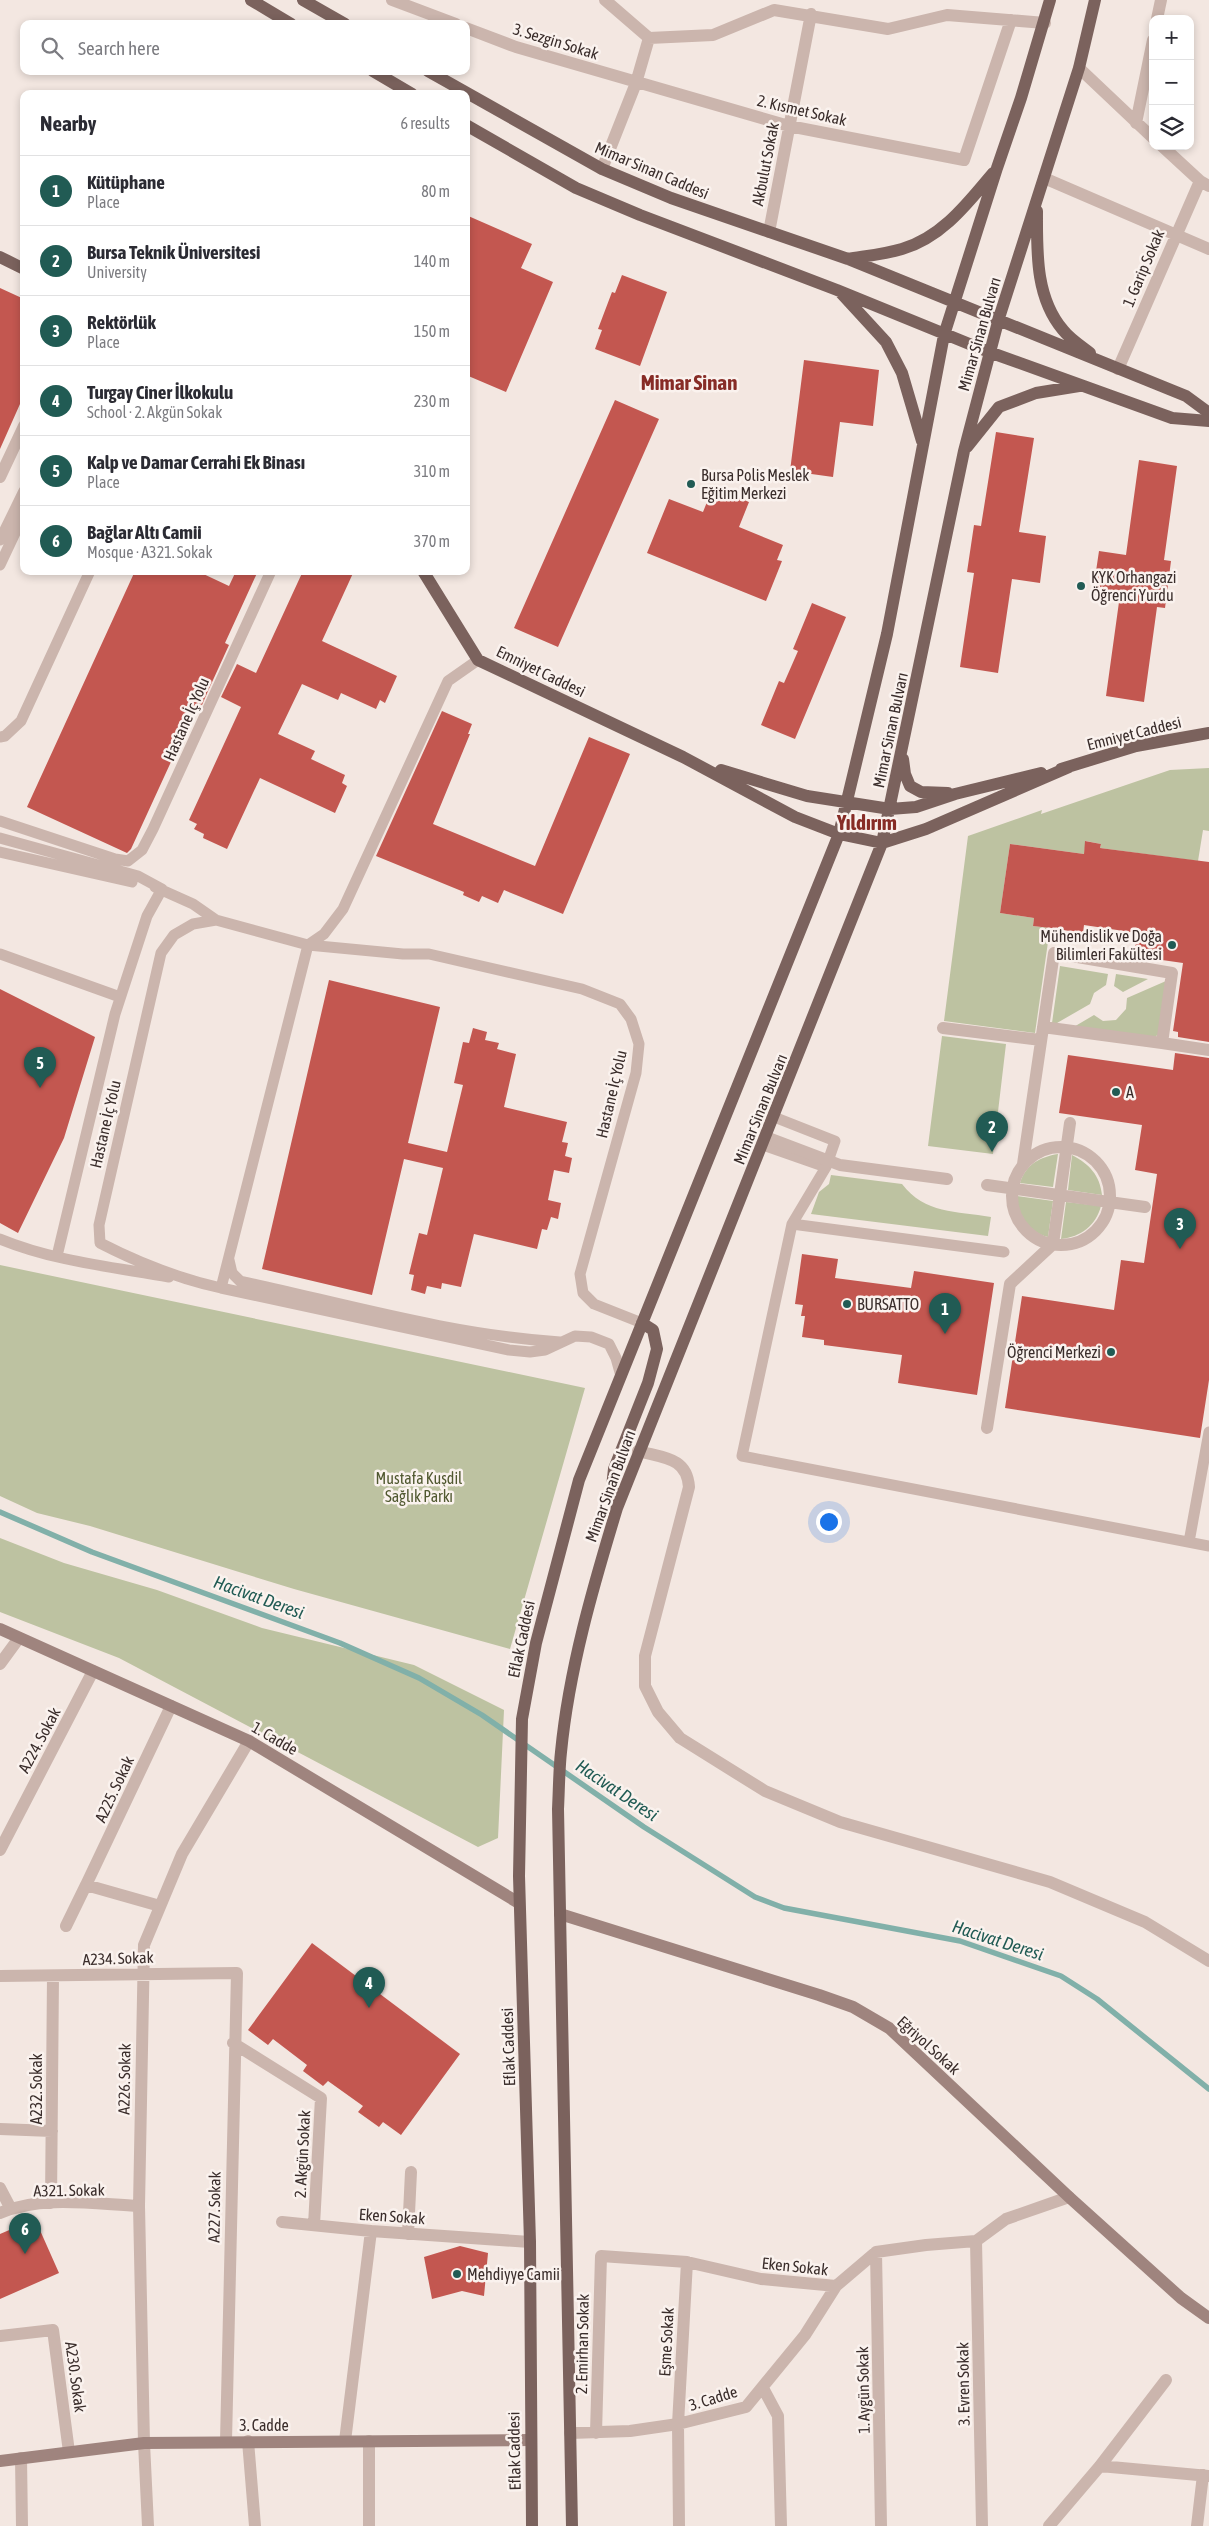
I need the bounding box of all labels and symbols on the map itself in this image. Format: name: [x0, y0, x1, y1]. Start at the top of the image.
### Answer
street label: 3. Sezgin Sokak: [511, 19, 601, 64]
street label: 2. Kısmet Sokak: [756, 91, 848, 129]
street label: Akbulut Sokak: [748, 121, 782, 207]
street label: Mimar Sinan Caddesi: [592, 138, 712, 202]
street label: 1. Garip Sokak: [1119, 227, 1168, 310]
street label: Mimar Sinan Bulvarı: [954, 275, 1004, 393]
district label: Mimar Sinan: [641, 370, 737, 394]
place label: Bursa Polis Meslek Eğitim Merkezi: [701, 466, 809, 503]
marker: Bursa Polis Meslek Eğitim Merkezi: [685, 478, 697, 490]
place label: KYK Orhangazi Öğrenci Yurdu: [1091, 568, 1176, 605]
marker: KYK Orhangazi Öğrenci Yurdu: [1075, 580, 1087, 592]
street label: Emniyet Caddesi: [493, 642, 588, 701]
street label: Mimar Sinan Bulvarı: [869, 671, 911, 789]
street label: Hastane İç Yolu: [160, 674, 213, 764]
street label: Emniyet Caddesi: [1085, 713, 1183, 754]
district label: Yıldırım: [836, 810, 897, 834]
place label: Mühendislik ve Doğa Bilimleri Fakültesi: [1040, 927, 1162, 963]
marker: Mühendislik ve Doğa Bilimleri Fakültesi: [1166, 939, 1178, 951]
pin: 5: [24, 1047, 56, 1088]
street label: Hastane İç Yolu: [592, 1048, 631, 1140]
street label: Mimar Sinan Bulvarı: [730, 1051, 790, 1167]
street label: Hastane İç Yolu: [86, 1078, 125, 1170]
place label: A: [1126, 1083, 1134, 1101]
marker: A: [1110, 1086, 1122, 1098]
pin: 2: [976, 1111, 1008, 1152]
pin: 3: [1164, 1208, 1196, 1249]
pin: 1: [929, 1293, 961, 1334]
place label: BURSATTO: [857, 1295, 919, 1313]
marker: BURSATTO: [841, 1298, 853, 1310]
place label: Öğrenci Merkezi: [1007, 1343, 1101, 1362]
marker: Öğrenci Merkezi: [1105, 1346, 1117, 1358]
street label: Mimar Sinan Bulvarı: [581, 1428, 639, 1544]
park label: Mustafa Kuşdil Sağlık Parkı: [376, 1469, 463, 1506]
your location: [816, 1509, 842, 1535]
water label: Hacivat Deresi: [211, 1571, 307, 1623]
street label: Eflak Caddesi: [504, 1599, 538, 1679]
street label: A224. Sokak: [14, 1704, 64, 1776]
street label: 1. Cadde: [249, 1718, 301, 1758]
street label: A225. Sokak: [91, 1753, 137, 1825]
water label: Hacivat Deresi: [572, 1755, 662, 1825]
water label: Hacivat Deresi: [950, 1915, 1046, 1965]
street label: A234. Sokak: [82, 1948, 154, 1968]
pin: 4: [353, 1967, 385, 2008]
street label: Eflak Caddesi: [498, 2007, 518, 2087]
street label: Eğriyol Sokak: [893, 2012, 964, 2079]
street label: A226. Sokak: [114, 2043, 134, 2115]
street label: A232. Sokak: [27, 2053, 45, 2125]
street label: 2. Akgün Sokak: [291, 2110, 314, 2198]
street label: A227. Sokak: [204, 2171, 224, 2243]
street label: A321. Sokak: [33, 2180, 105, 2200]
street label: Eken Sokak: [358, 2205, 426, 2227]
pin: 6: [9, 2213, 41, 2254]
street label: Eken Sokak: [761, 2254, 829, 2278]
place label: Mehdiyye Camii: [467, 2265, 560, 2284]
marker: Mehdiyye Camii: [451, 2268, 463, 2280]
street label: 2. Emirhan Sokak: [572, 2294, 592, 2394]
street label: Eşme Sokak: [655, 2307, 678, 2377]
street label: A230. Sokak: [62, 2340, 90, 2414]
street label: 3. Evren Sokak: [953, 2342, 973, 2426]
street label: 1. Aygün Sokak: [853, 2346, 874, 2434]
street label: 3. Cadde: [687, 2382, 739, 2414]
street label: Eflak Caddesi: [504, 2412, 524, 2490]
street label: 3. Cadde: [239, 2416, 289, 2434]

